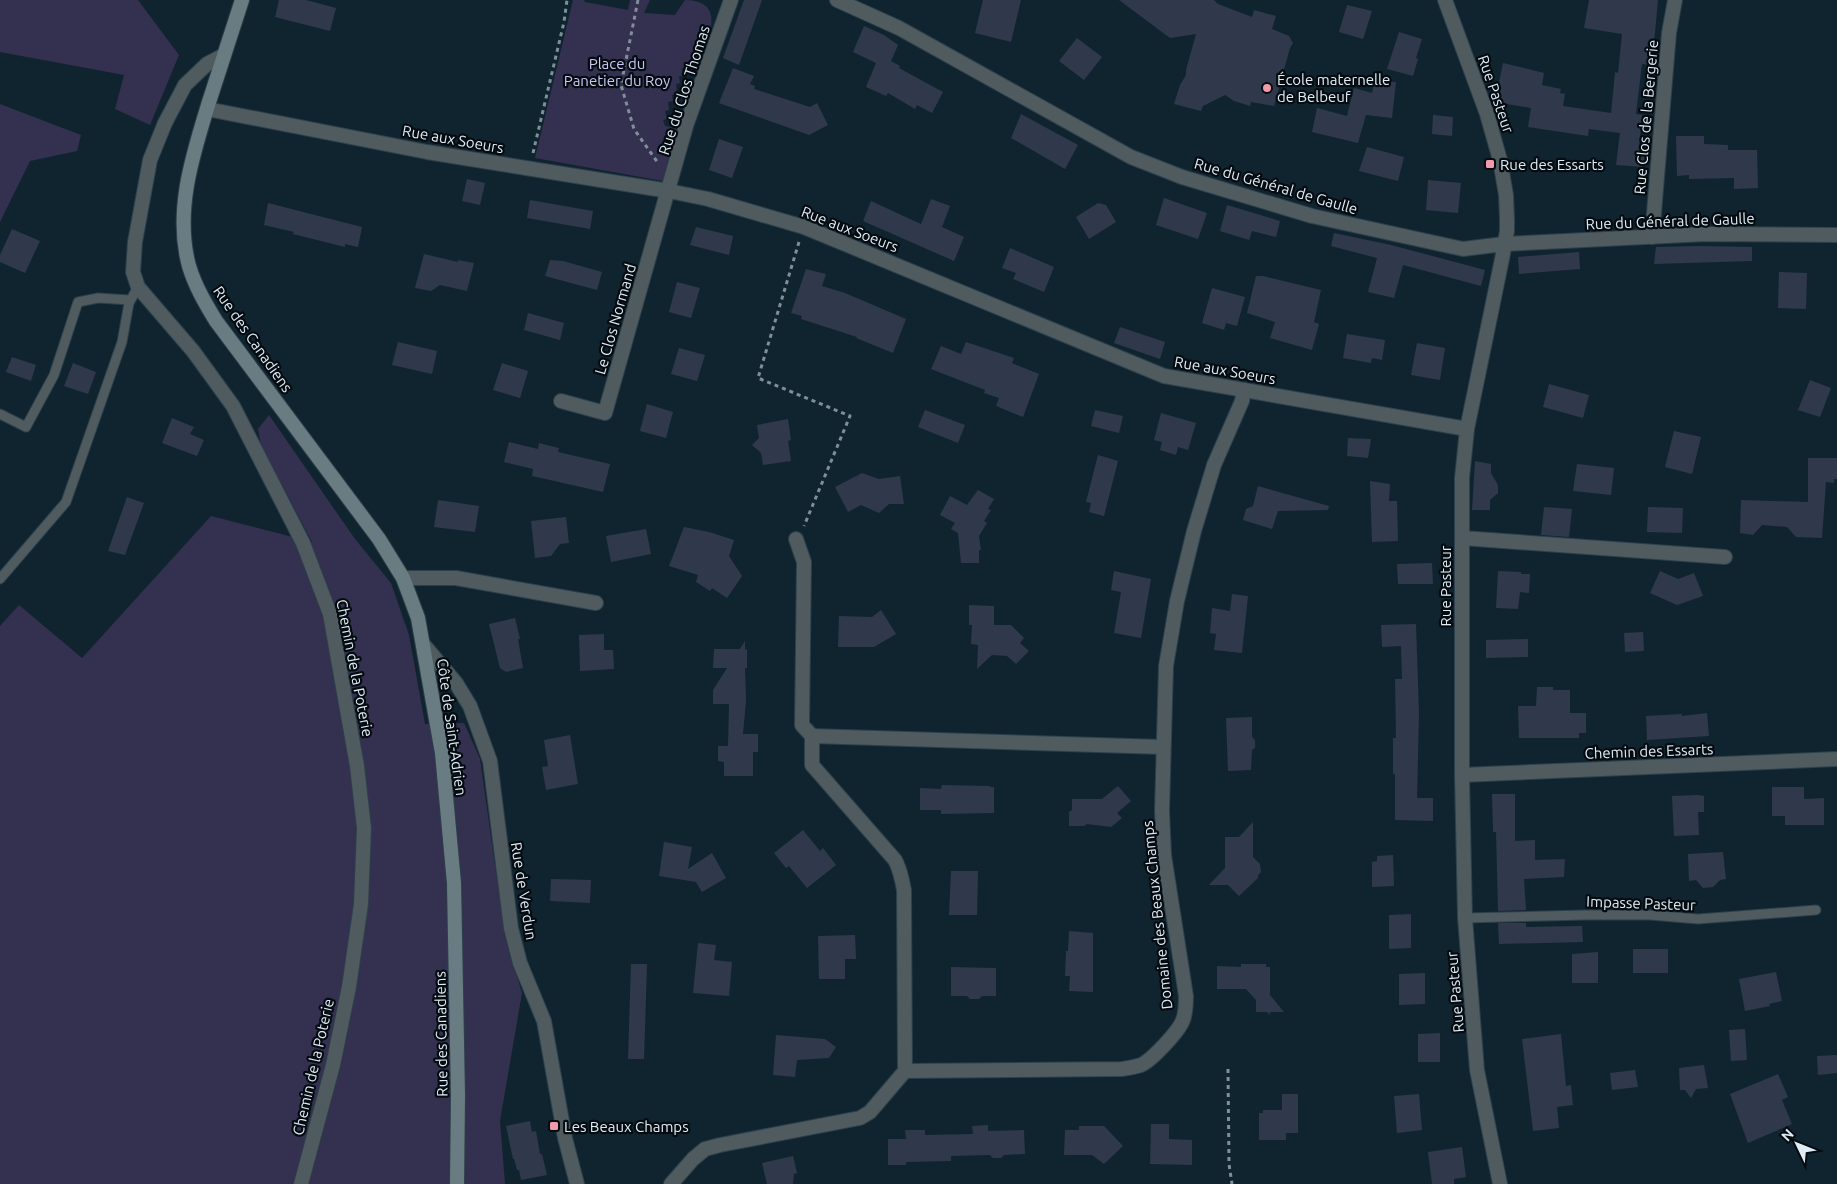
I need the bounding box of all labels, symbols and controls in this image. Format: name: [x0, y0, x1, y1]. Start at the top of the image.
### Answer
street label: Rue du Clos Thomas: [655, 23, 713, 157]
street label: Rue Clos de la Bergerie: [1631, 39, 1661, 195]
street label: Rue Pasteur: [1475, 53, 1517, 135]
park label: Place du Panetier du Roy: [564, 55, 670, 89]
place label: École maternelle de Belbeuf: [1277, 71, 1390, 105]
marker: École maternelle de Belbeuf: [1261, 82, 1273, 94]
street label: Rue aux Soeurs: [401, 122, 505, 156]
street label: Rue du Général de Gaulle: [1192, 155, 1360, 217]
place label: Rue des Essarts: [1500, 156, 1604, 173]
marker: Rue des Essarts: [1484, 158, 1496, 170]
street label: Rue aux Soeurs: [799, 203, 901, 255]
street label: Rue du Général de Gaulle: [1585, 210, 1755, 232]
street label: Le Clos Normand: [591, 262, 639, 376]
street label: Rue des Canadiens: [210, 283, 296, 395]
street label: Rue aux Soeurs: [1173, 353, 1277, 387]
street label: Rue Pasteur: [1437, 545, 1454, 627]
street label: Chemin de la Poterie: [333, 598, 377, 738]
street label: Côte de Saint-Adrien: [434, 657, 470, 797]
street label: Chemin des Essarts: [1584, 740, 1714, 762]
street label: Domaine des Beaux Champs: [1139, 820, 1175, 1010]
street label: Rue de Verdun: [508, 841, 540, 941]
street label: Impasse Pasteur: [1586, 893, 1696, 913]
street label: Rue Pasteur: [1443, 951, 1467, 1033]
street label: Rue des Canadiens: [431, 971, 451, 1097]
street label: Chemin de la Poterie: [289, 997, 337, 1137]
place label: Les Beaux Champs: [564, 1118, 689, 1135]
north arrow: [1772, 1119, 1822, 1169]
marker: Les Beaux Champs: [548, 1120, 560, 1132]
text: N: [1778, 1126, 1797, 1144]

